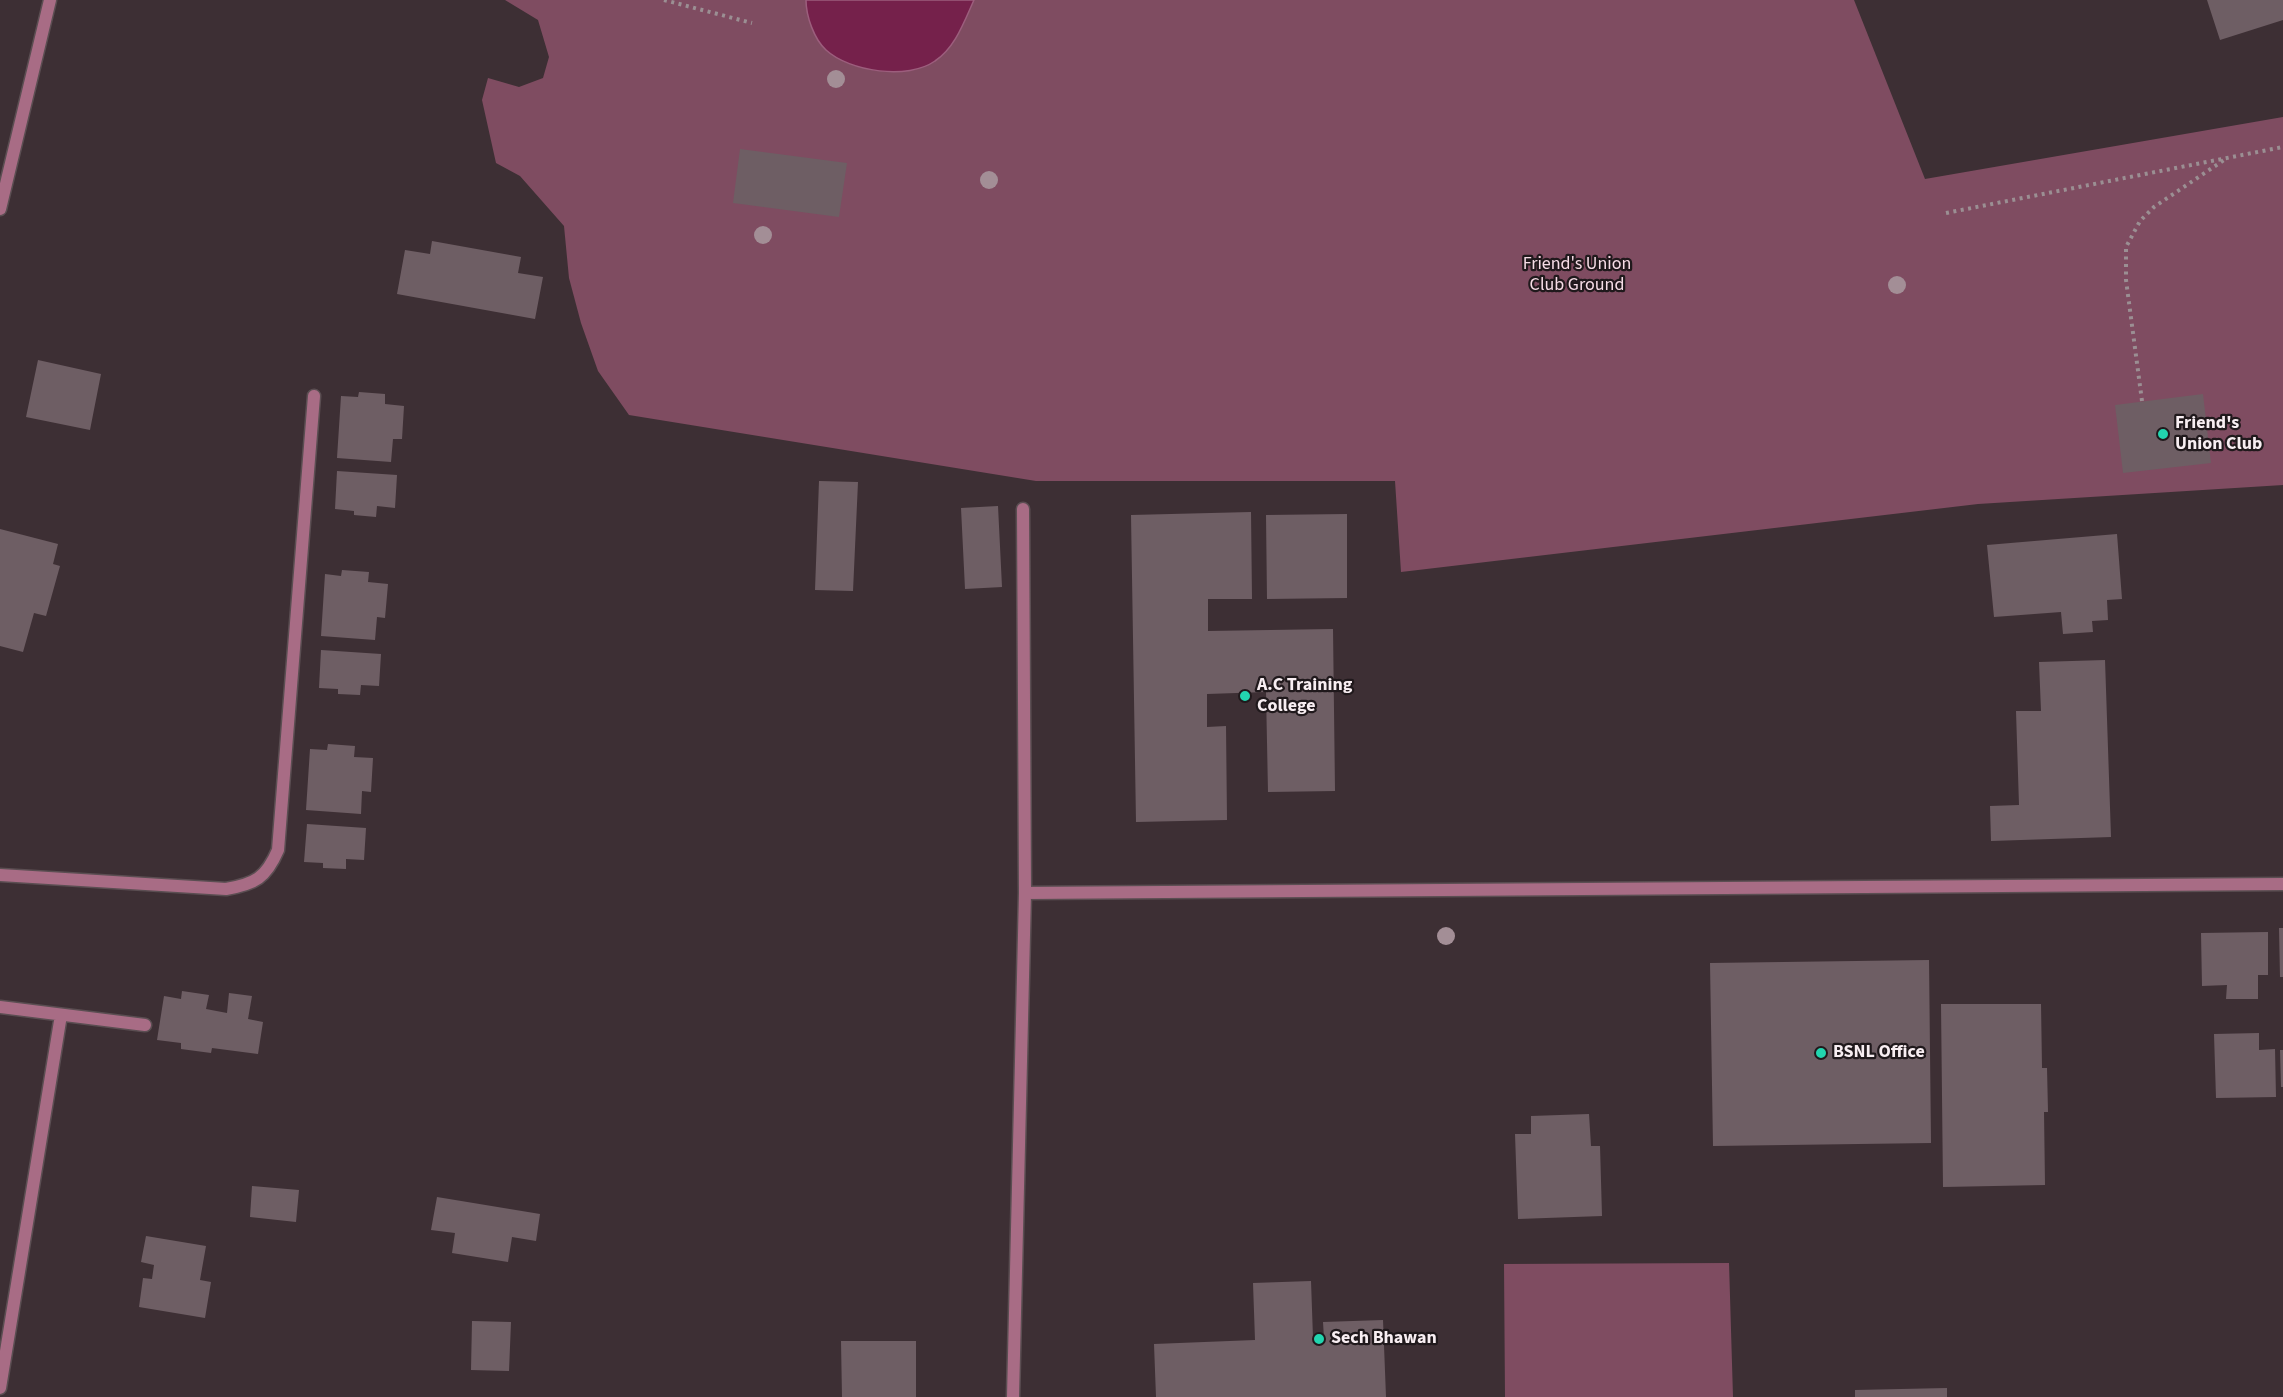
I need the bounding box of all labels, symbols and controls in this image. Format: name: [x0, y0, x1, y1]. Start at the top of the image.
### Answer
park label: Friend's Union Club Ground: [1523, 254, 1631, 296]
place label: Friend's Union Club: [2175, 413, 2262, 456]
marker: Friend's Union Club: [2156, 427, 2170, 441]
place label: A.C Training College: [1257, 675, 1352, 718]
marker: A.C Training College: [1238, 689, 1252, 703]
place label: BSNL Office: [1833, 1042, 1925, 1064]
marker: BSNL Office: [1814, 1046, 1828, 1060]
place label: Sech Bhawan: [1331, 1328, 1437, 1350]
marker: Sech Bhawan: [1312, 1332, 1326, 1346]

